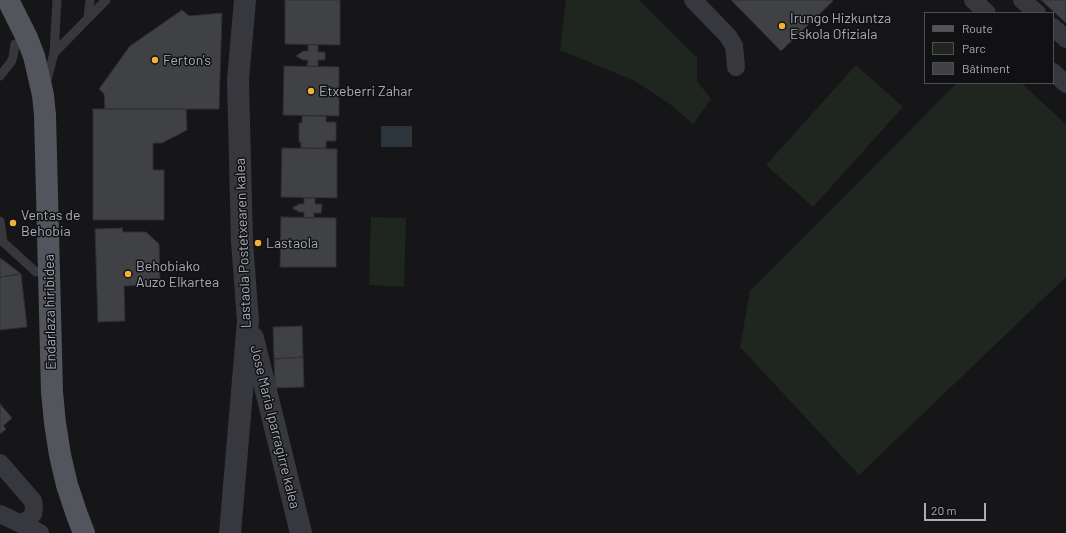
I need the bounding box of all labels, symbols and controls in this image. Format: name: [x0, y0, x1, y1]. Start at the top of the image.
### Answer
place label: Irungo Hizkuntza Eskola Ofiziala: [790, 10, 891, 42]
legend: [924, 12, 1054, 84]
marker: Irungo Hizkuntza Eskola Ofiziala: [777, 21, 787, 31]
text: Route: [962, 21, 993, 35]
text: Parc: [962, 41, 986, 55]
place label: Ferton's: [163, 52, 211, 68]
marker: Ferton's: [150, 55, 160, 65]
text: Bâtiment: [962, 61, 1010, 75]
place label: Etxeberri Zahar: [319, 83, 413, 99]
marker: Etxeberri Zahar: [306, 86, 316, 96]
street label: Lastaola Postetxearen kalea: [232, 158, 254, 328]
place label: Ventas de Behobia: [21, 207, 80, 240]
marker: Ventas de Behobia: [8, 218, 18, 228]
place label: Lastaola: [266, 235, 318, 251]
marker: Lastaola: [253, 238, 263, 248]
street label: Endarlaza hiribidea: [41, 254, 59, 370]
place label: Behobiako Auzo Elkartea: [136, 258, 219, 290]
marker: Behobiako Auzo Elkartea: [123, 269, 133, 279]
street label: Jose Maria Iparragirre kalea: [247, 344, 303, 510]
scale bar: [926, 495, 988, 521]
text: 20 m: [931, 503, 957, 517]

